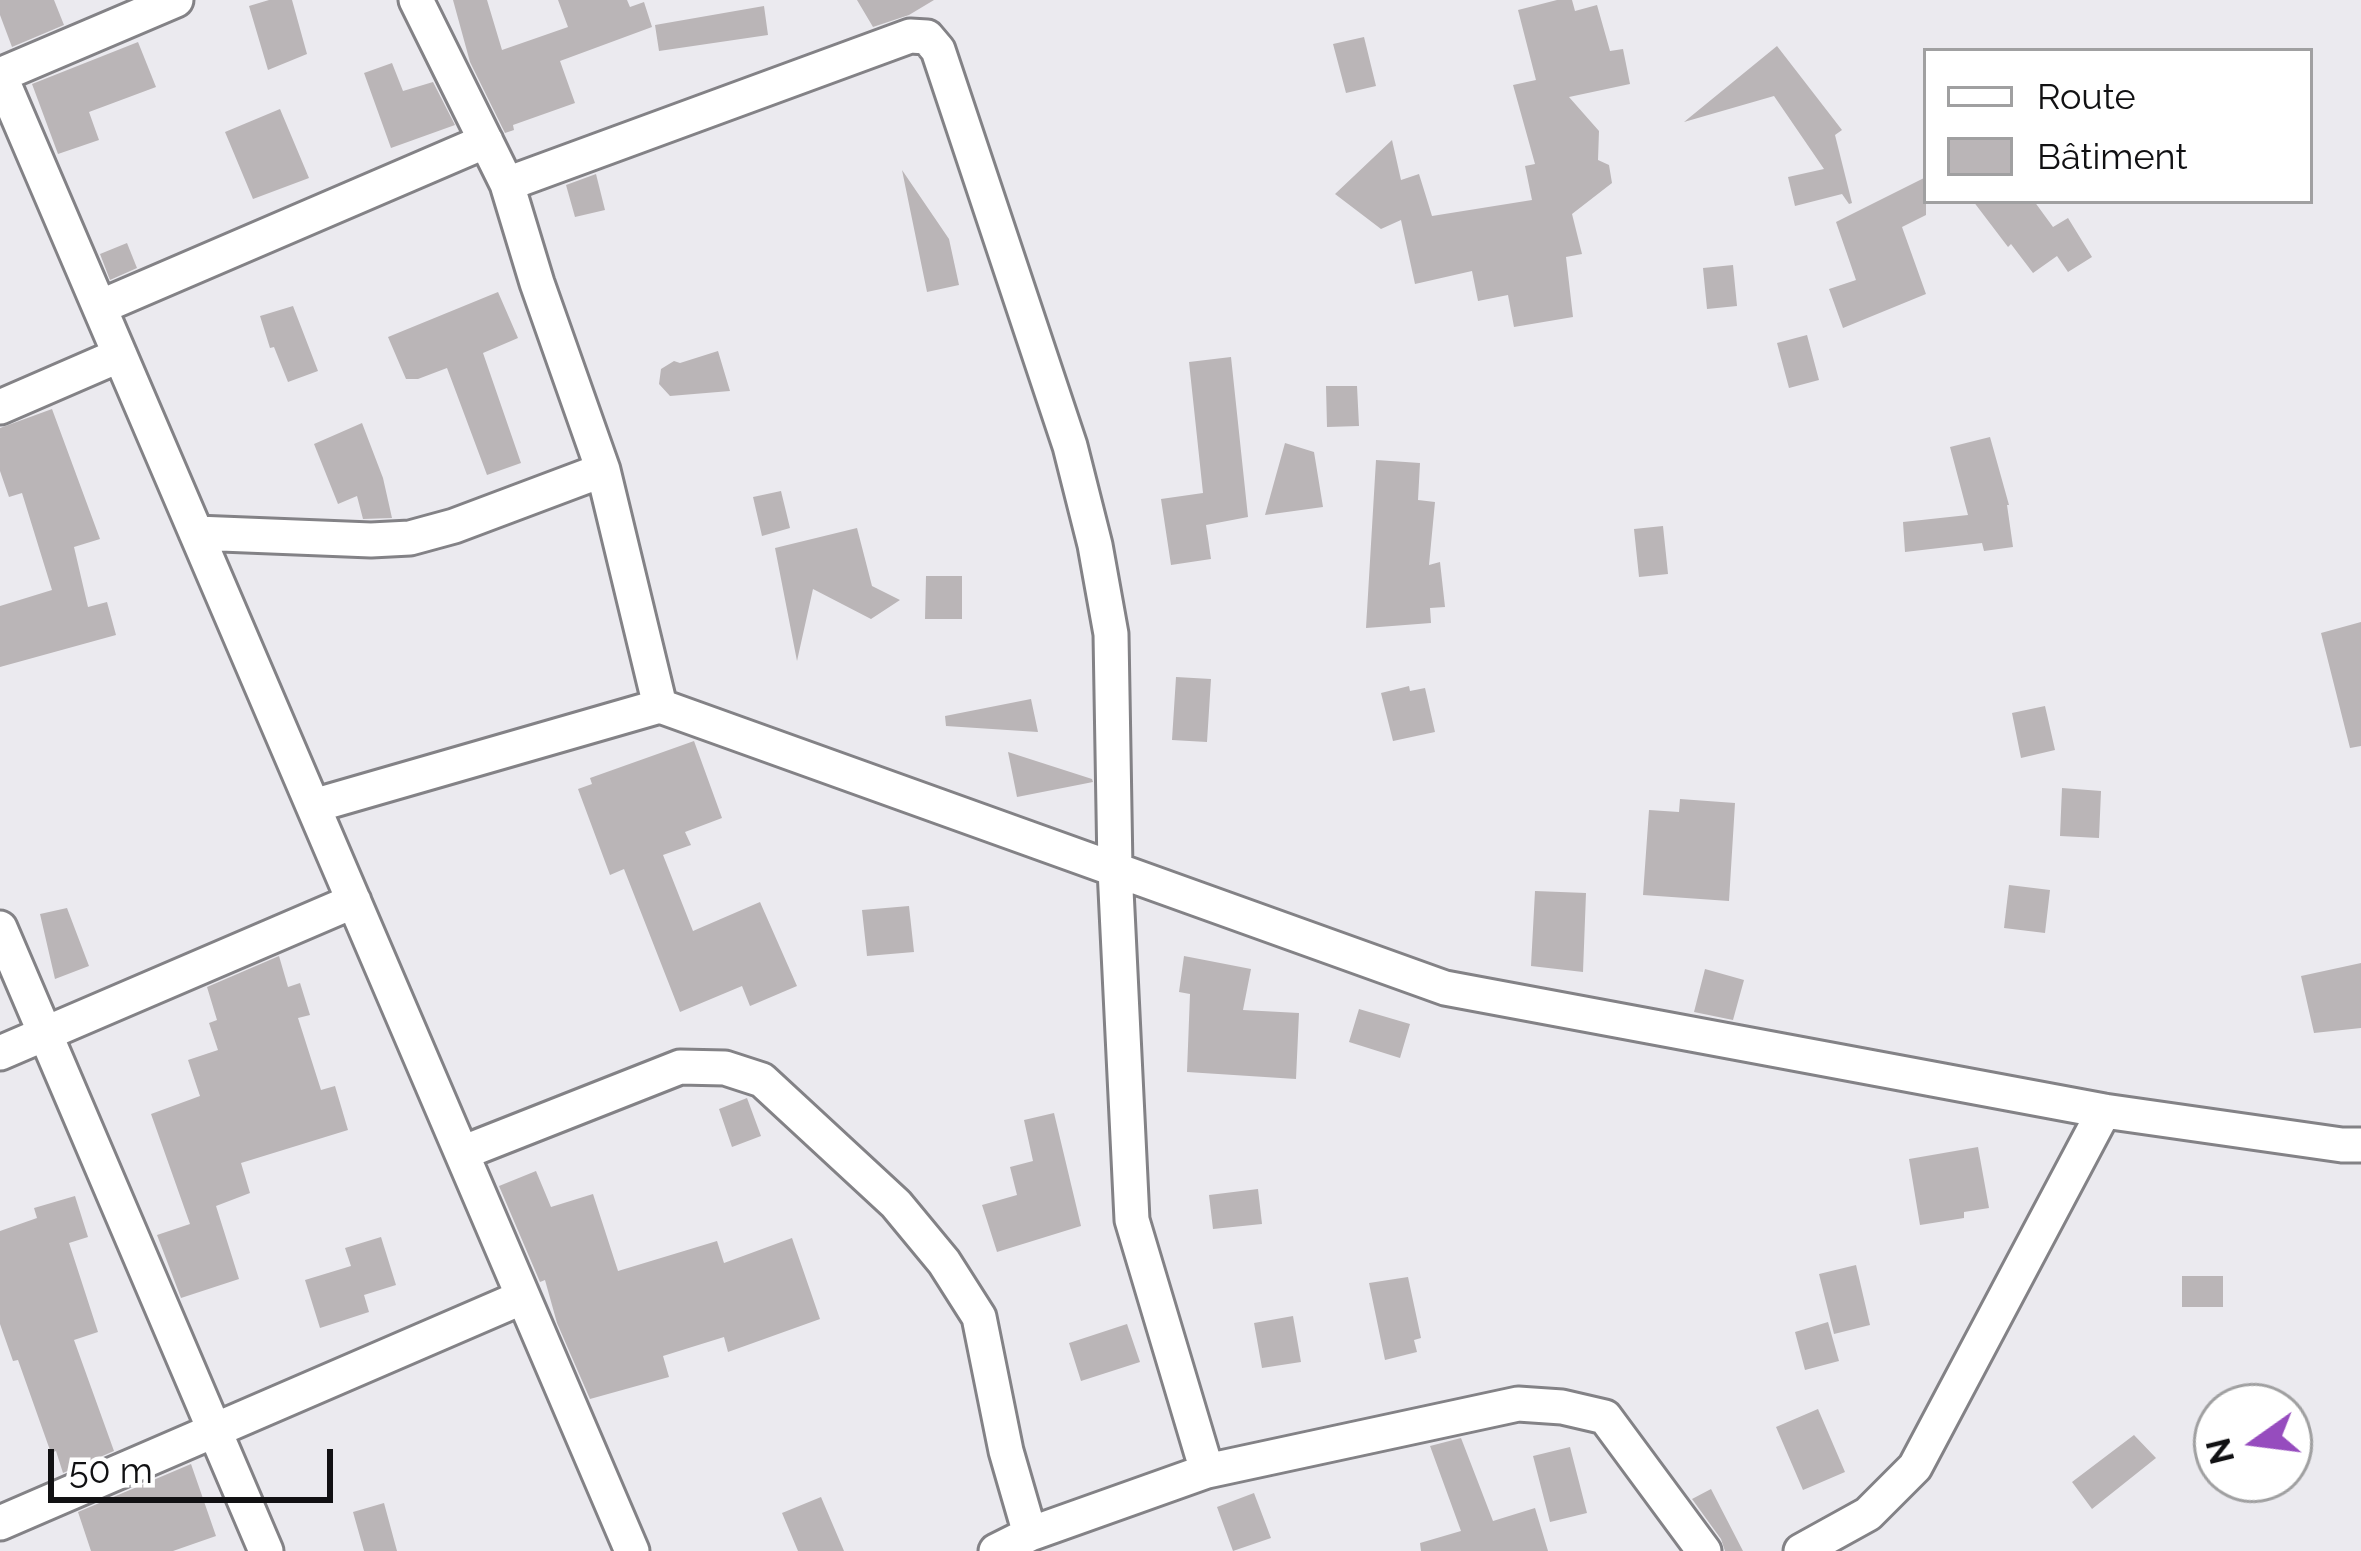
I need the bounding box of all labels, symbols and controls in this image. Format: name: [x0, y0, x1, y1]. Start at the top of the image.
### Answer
legend: [1923, 48, 2313, 204]
text: Route: [2037, 75, 2136, 117]
text: Bâtiment: [2037, 135, 2187, 177]
north arrow: [2193, 1383, 2313, 1503]
scale bar: [54, 1425, 339, 1499]
text: N: [2199, 1434, 2242, 1468]
text: 50 m: [69, 1449, 153, 1491]

